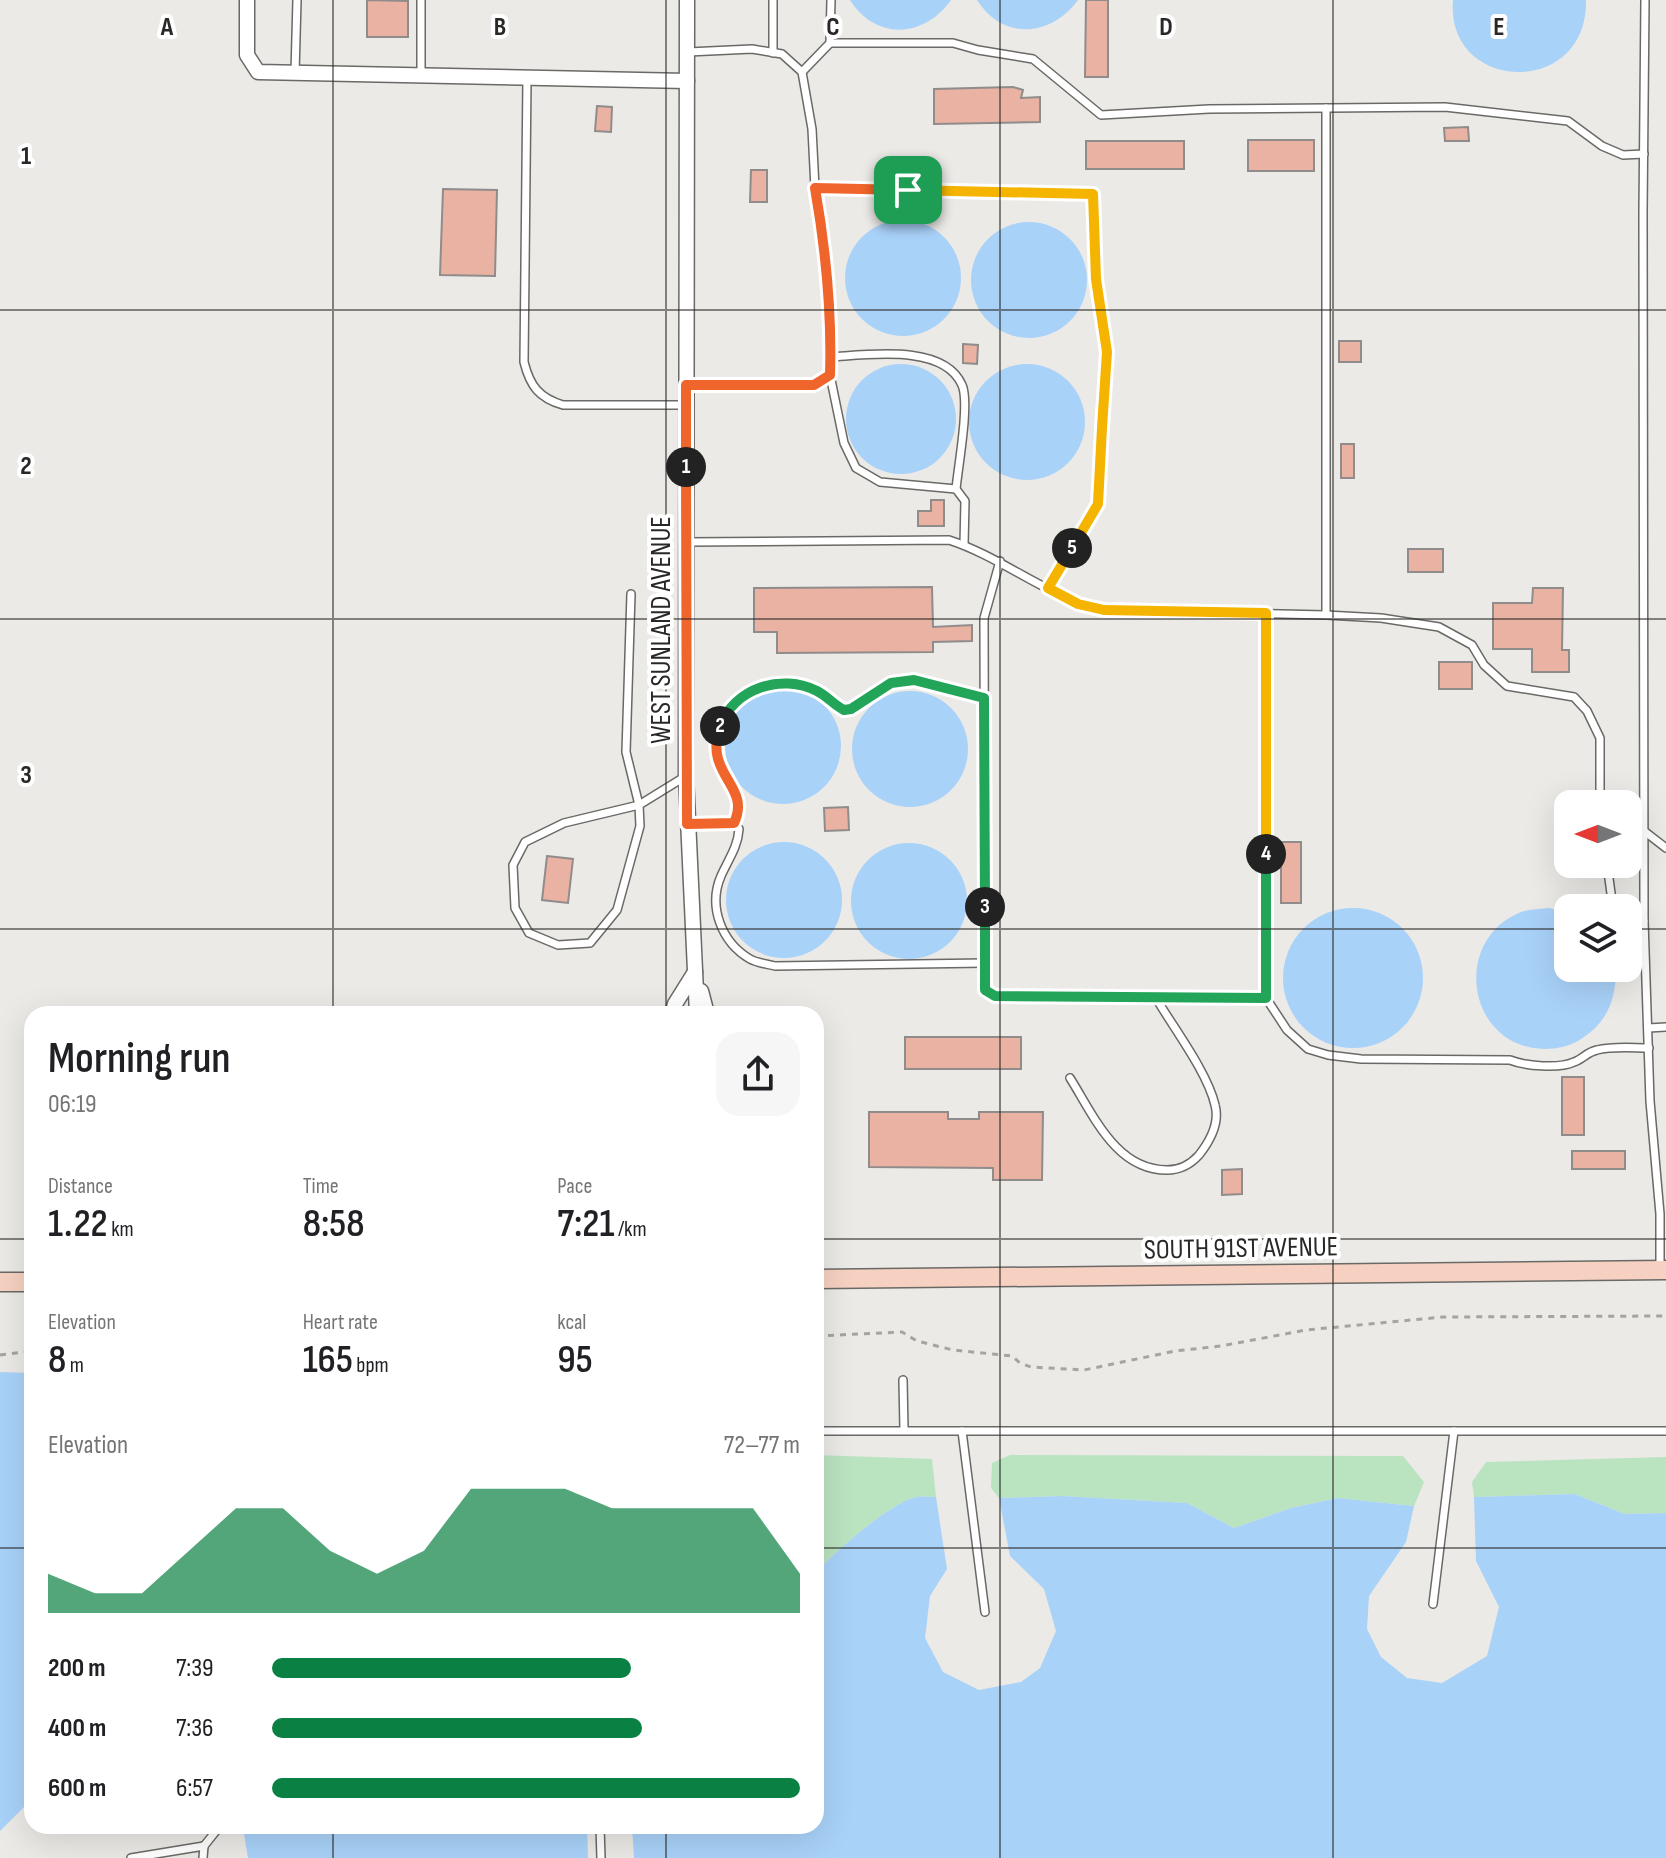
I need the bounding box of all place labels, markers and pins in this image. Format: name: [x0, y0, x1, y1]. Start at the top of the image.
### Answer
pin: [874, 156, 942, 224]
pin: 1: [666, 447, 706, 487]
pin: 5: [1052, 528, 1092, 568]
pin: 2: [700, 706, 740, 746]
pin: 4: [1246, 834, 1286, 874]
pin: 3: [965, 887, 1005, 927]

